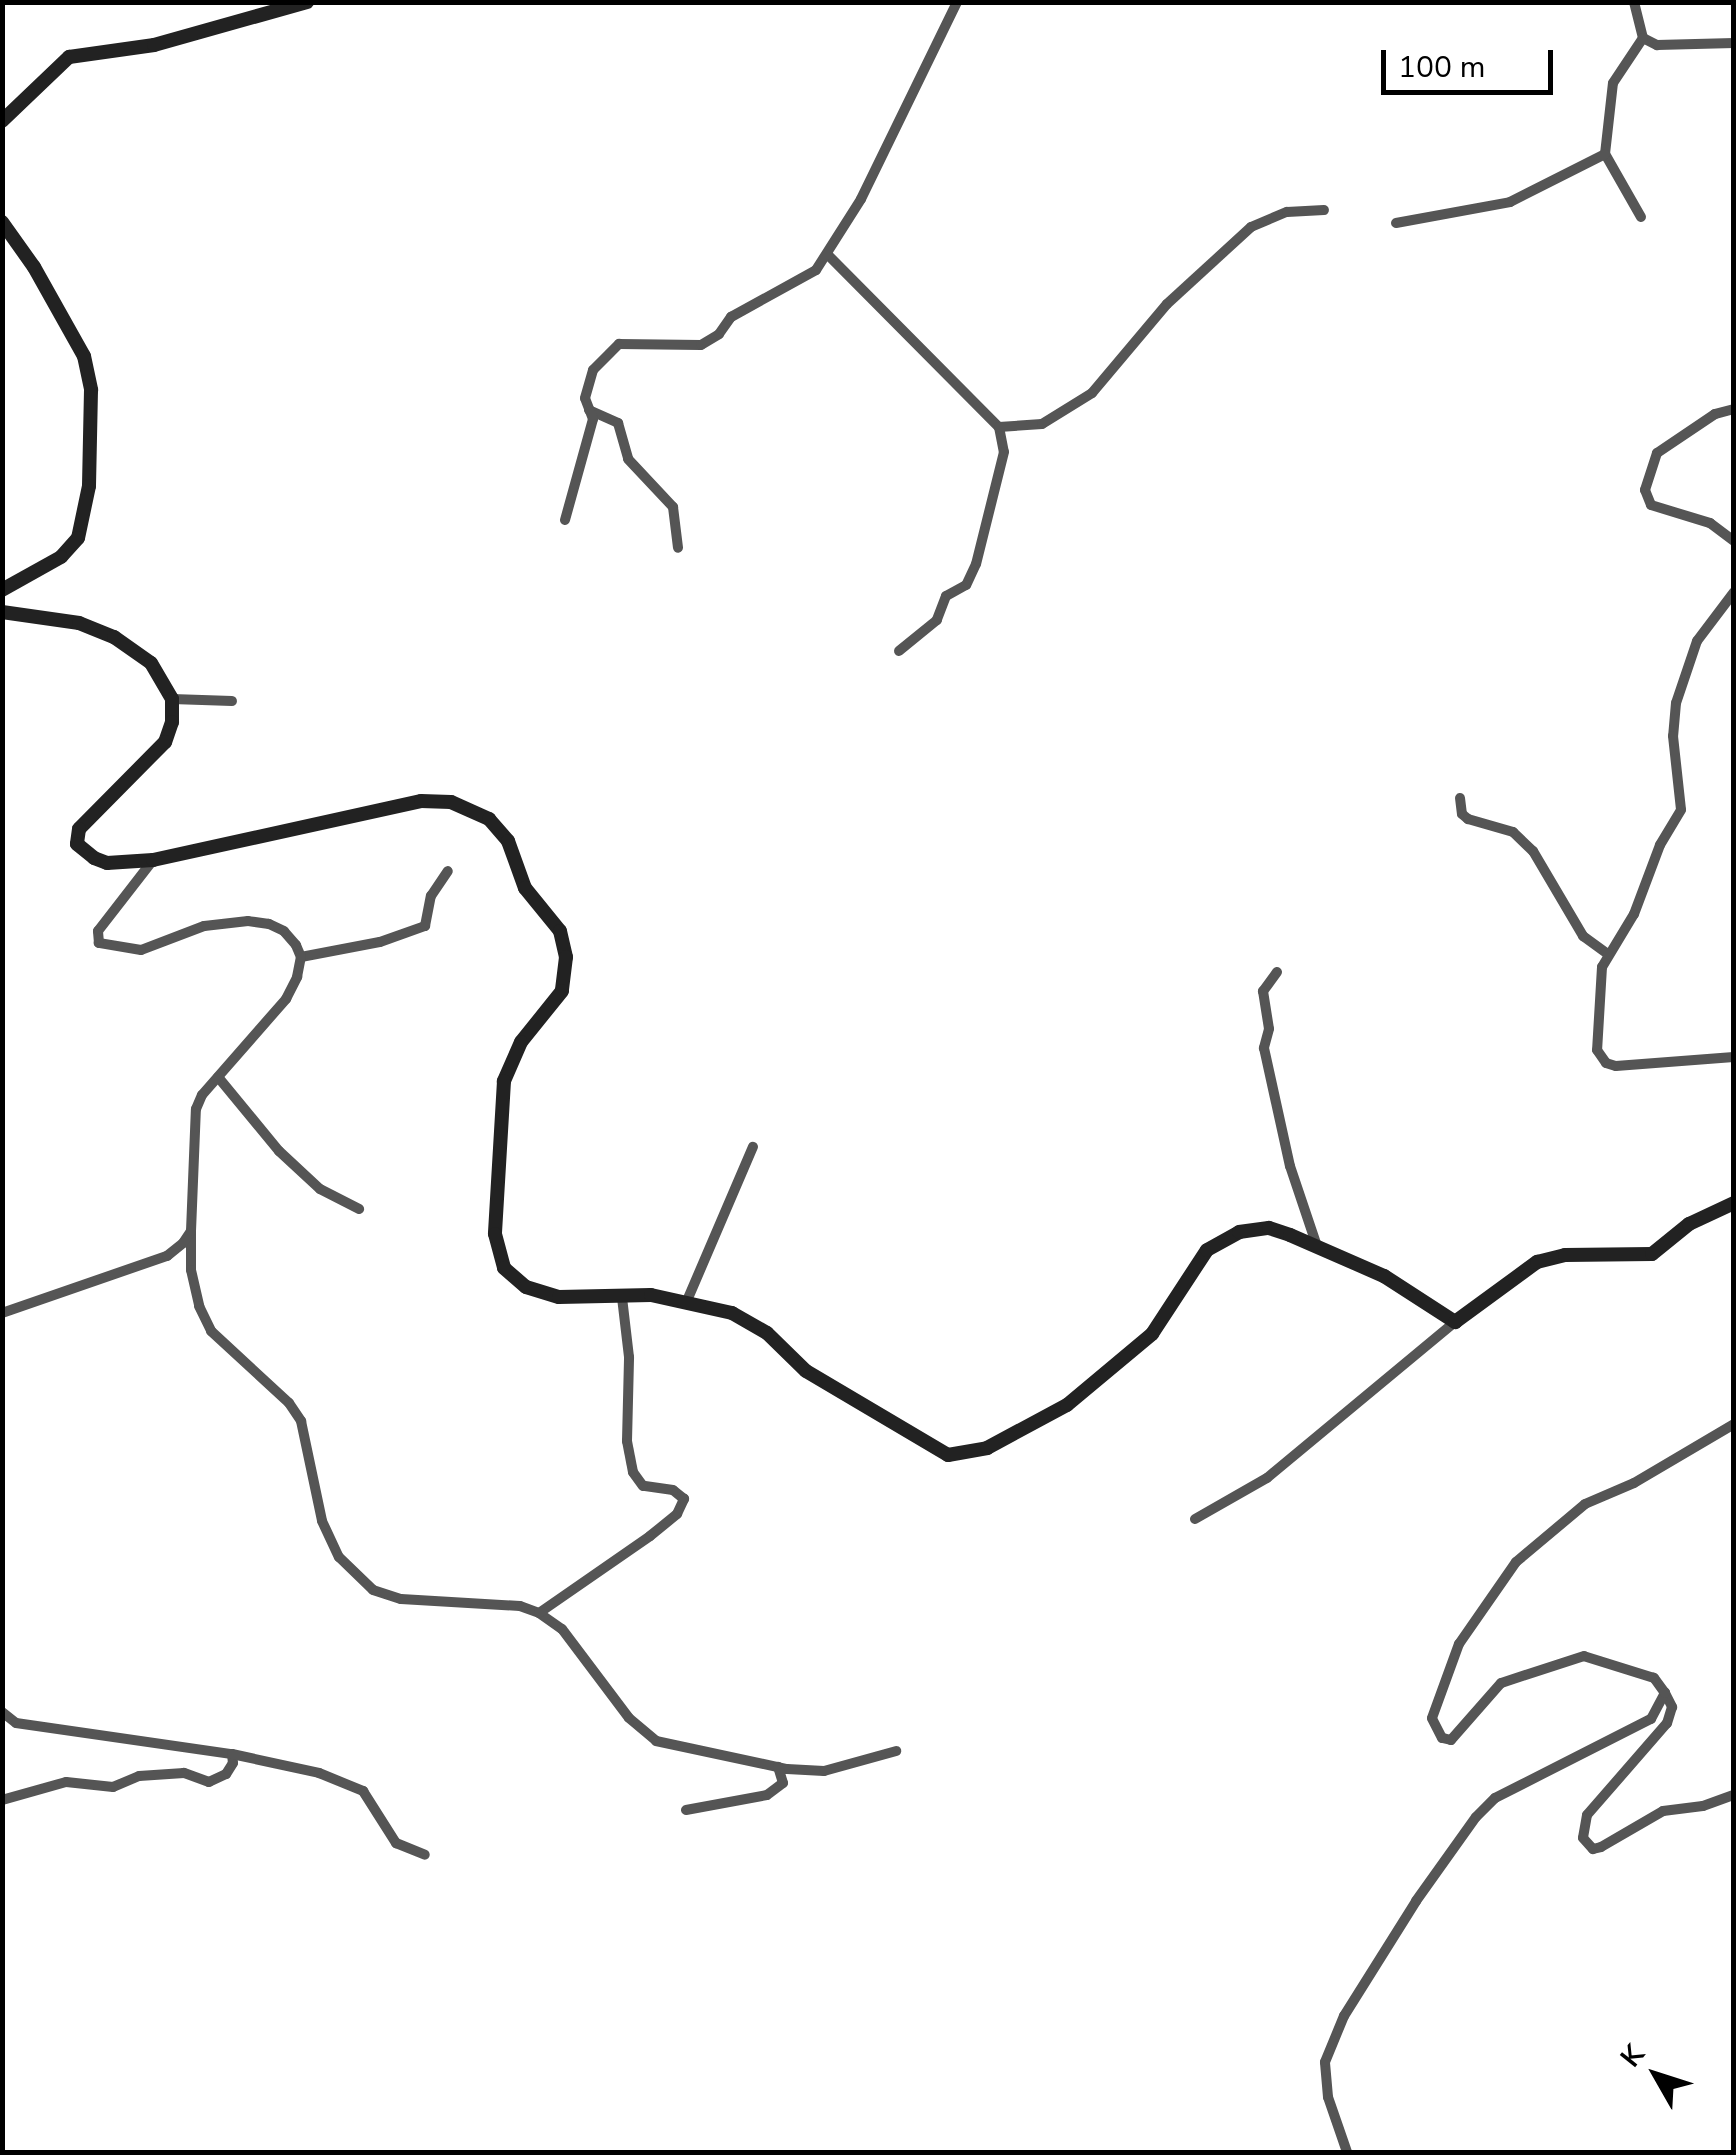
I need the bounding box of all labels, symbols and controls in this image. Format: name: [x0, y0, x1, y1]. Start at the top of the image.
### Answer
scale bar: [1386, 30, 1558, 92]
text: 100 m: [1398, 47, 1485, 88]
north arrow: [1606, 2025, 1706, 2125]
text: K: [1612, 2037, 1653, 2075]

